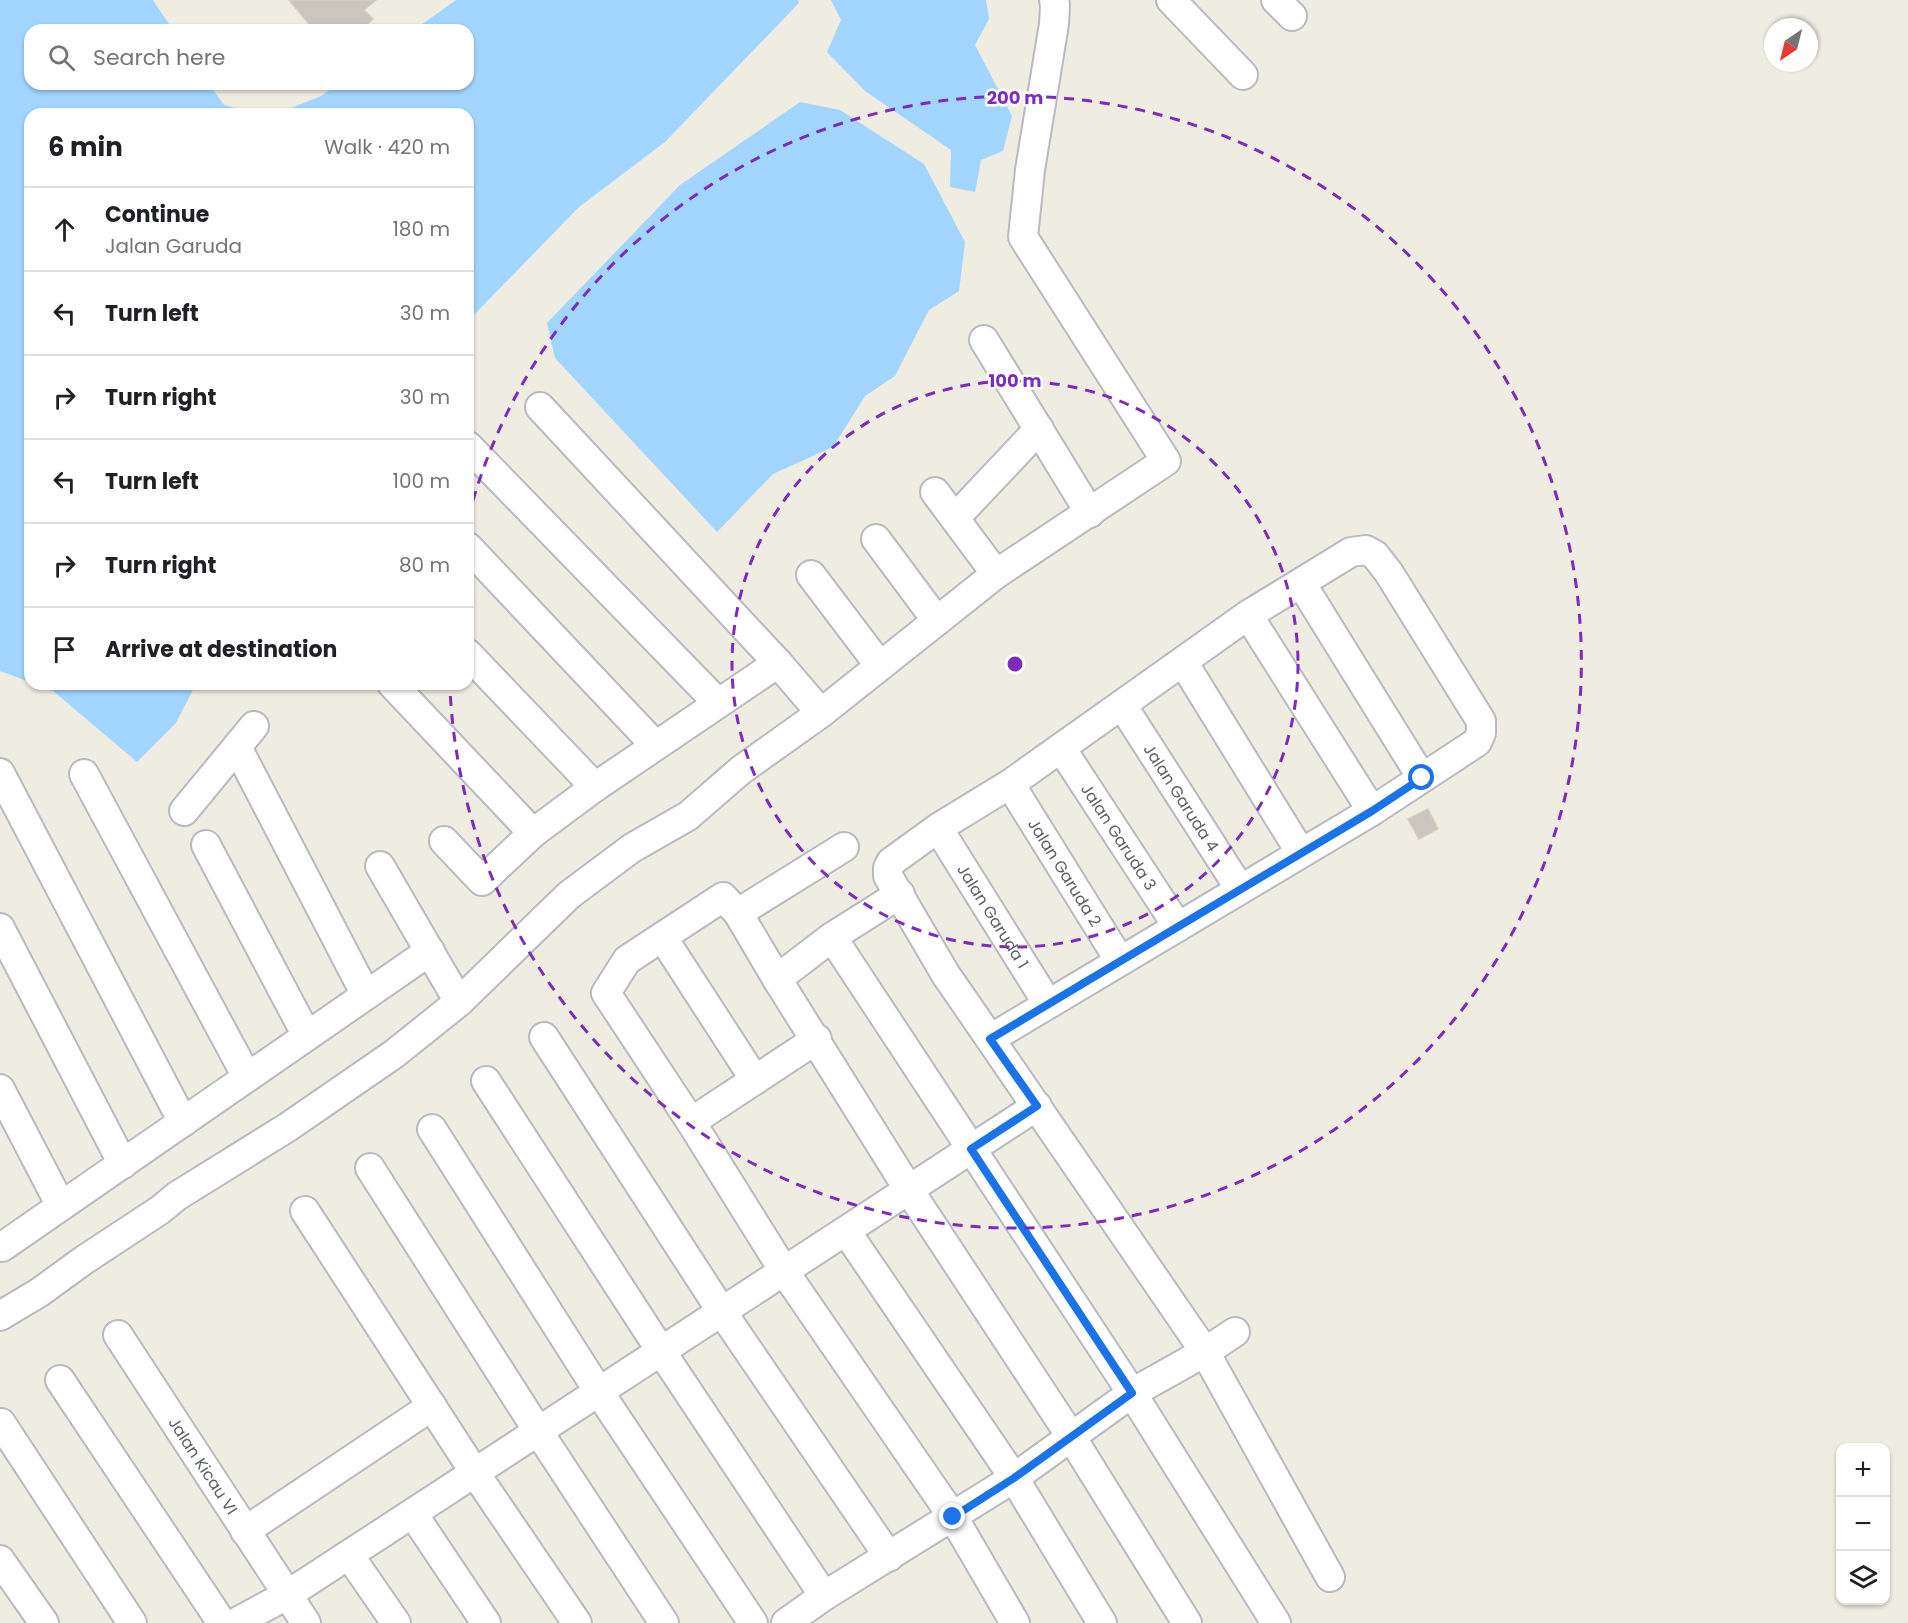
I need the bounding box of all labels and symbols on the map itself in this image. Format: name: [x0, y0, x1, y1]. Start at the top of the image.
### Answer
north arrow: [1764, 18, 1818, 72]
text: 200 m: [987, 85, 1043, 110]
text: 100 m: [988, 368, 1042, 393]
centre of rings: [1005, 654, 1025, 674]
street label: Jalan Garuda 4: [1138, 739, 1225, 856]
route start: [1408, 764, 1434, 790]
street label: Jalan Garuda 3: [1076, 779, 1162, 895]
street label: Jalan Garuda 2: [1023, 814, 1107, 931]
street label: Jalan Garuda 1: [952, 860, 1034, 973]
street label: Jalan Kicau VI: [163, 1412, 244, 1519]
route end: [939, 1503, 965, 1529]

